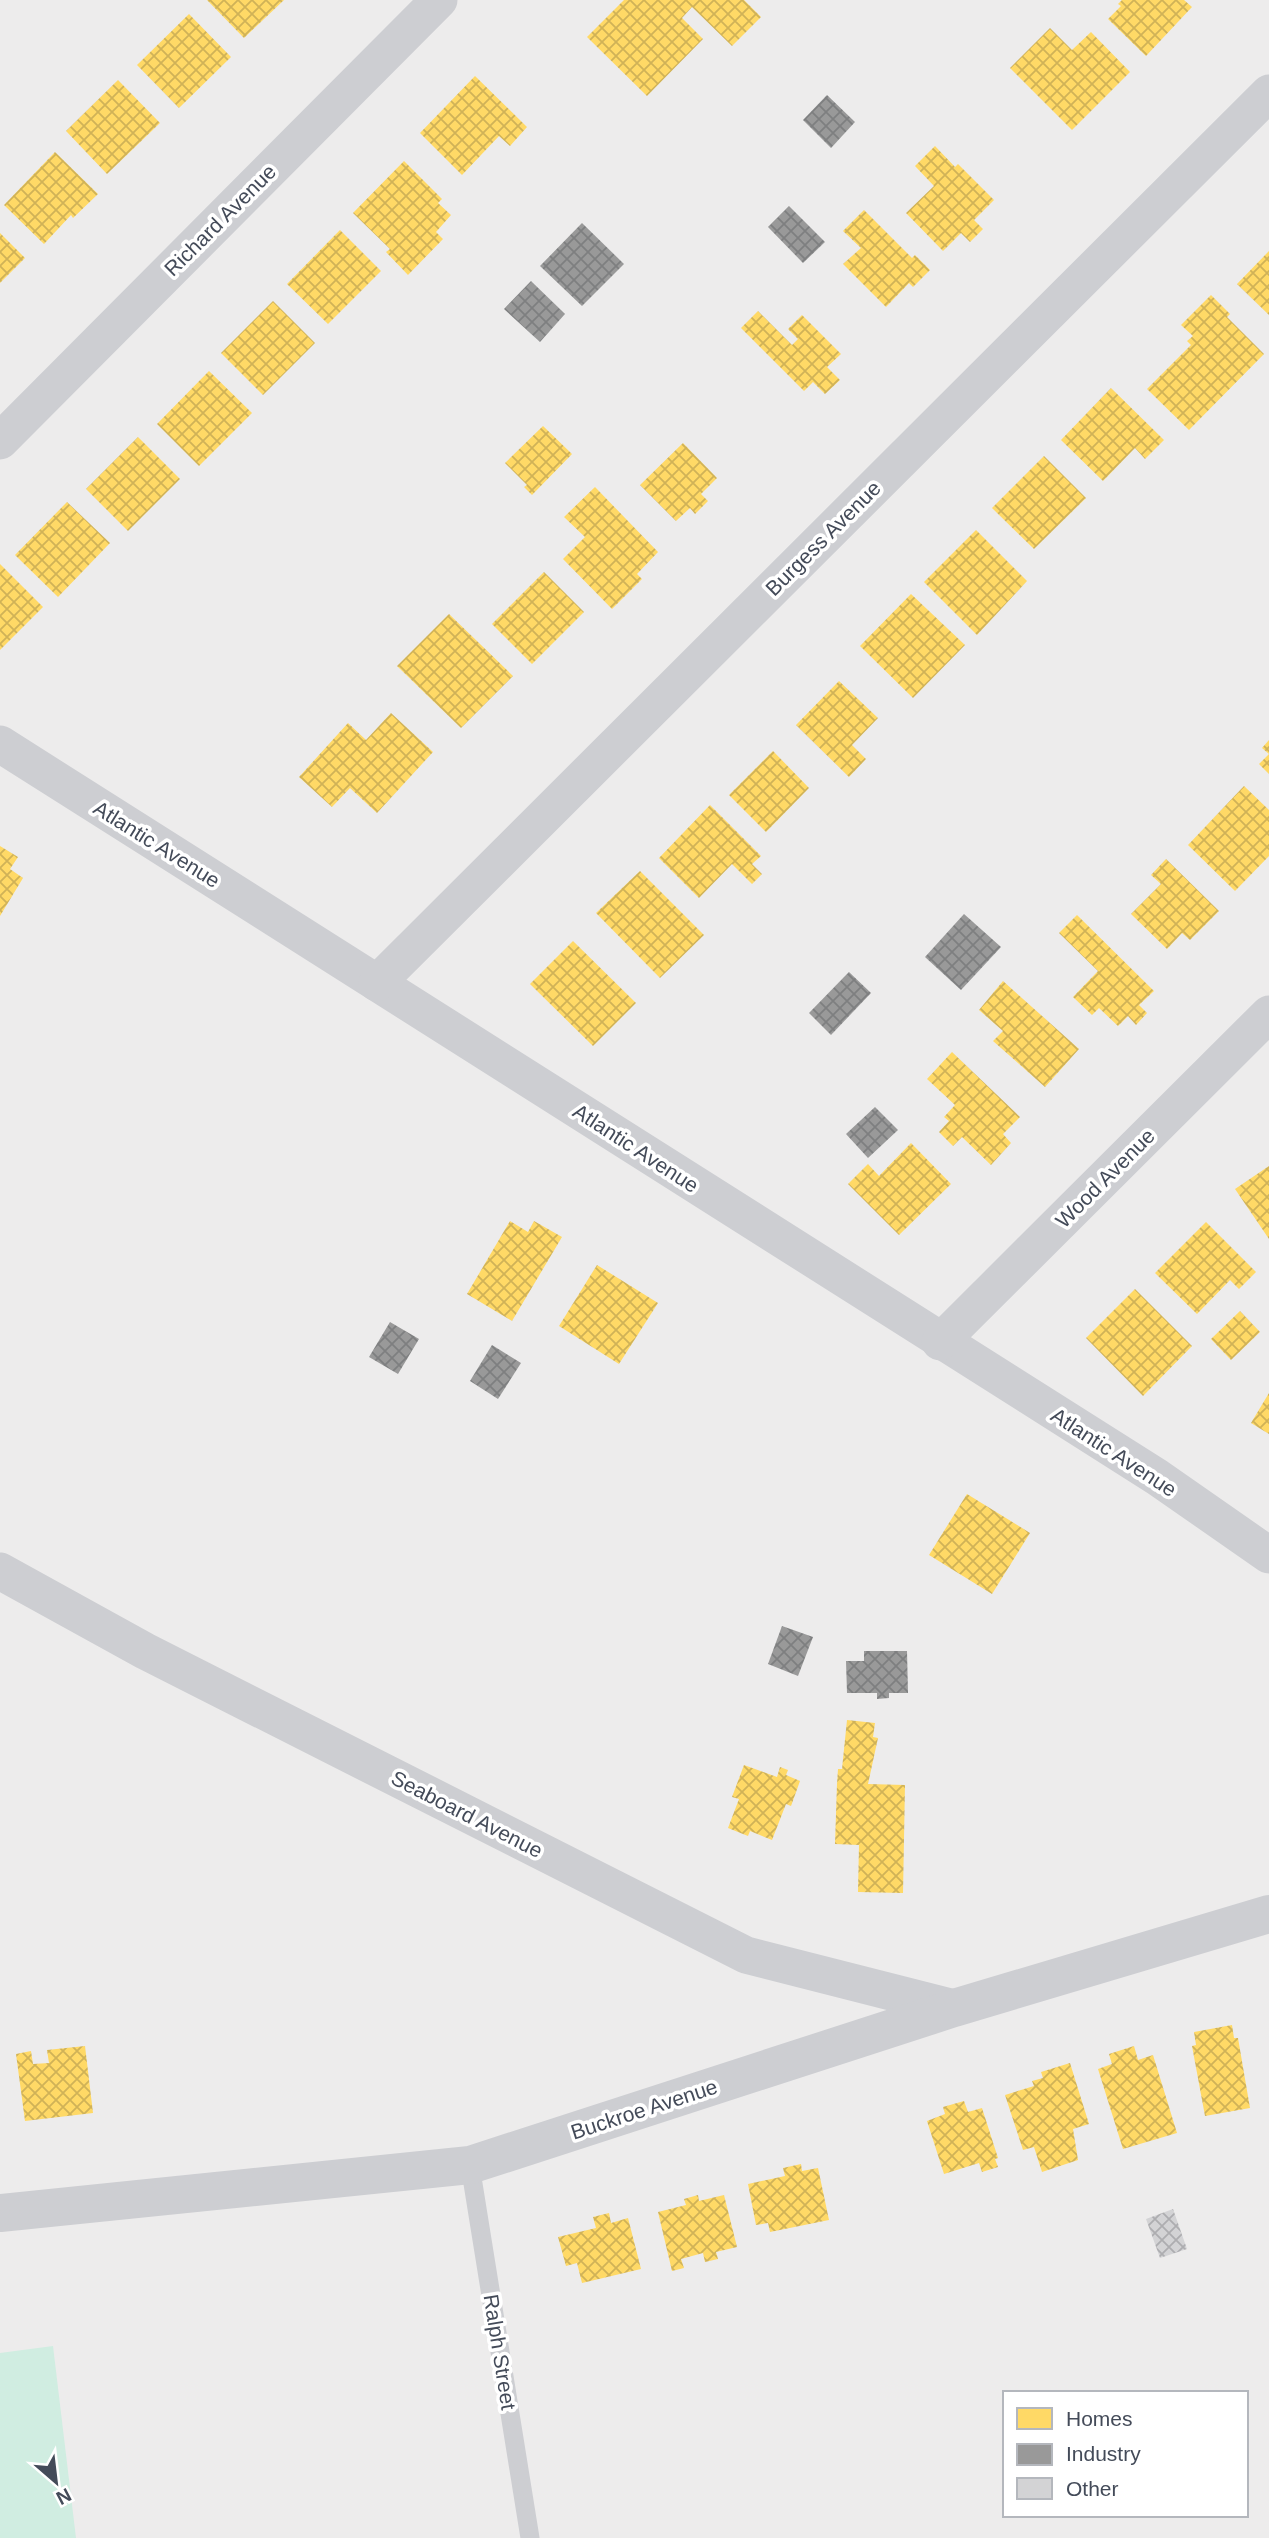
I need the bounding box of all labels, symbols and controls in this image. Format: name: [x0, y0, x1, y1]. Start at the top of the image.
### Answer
street label: Richard Avenue: [160, 160, 280, 280]
street label: Burgess Avenue: [761, 476, 885, 600]
street label: Atlantic Avenue: [90, 796, 224, 892]
street label: Atlantic Avenue: [569, 1099, 703, 1197]
street label: Wood Avenue: [1051, 1124, 1159, 1232]
street label: Atlantic Avenue: [1047, 1403, 1181, 1501]
street label: Seaboard Avenue: [388, 1766, 546, 1862]
street label: Buckroe Avenue: [568, 2074, 720, 2144]
street label: Ralph Street: [480, 2293, 521, 2412]
legend: [1003, 2391, 1248, 2517]
text: Homes: [1066, 2407, 1133, 2430]
text: Industry: [1066, 2442, 1141, 2465]
north arrow: [21, 2447, 91, 2517]
text: Other: [1066, 2477, 1119, 2500]
text: N: [53, 2484, 75, 2509]

